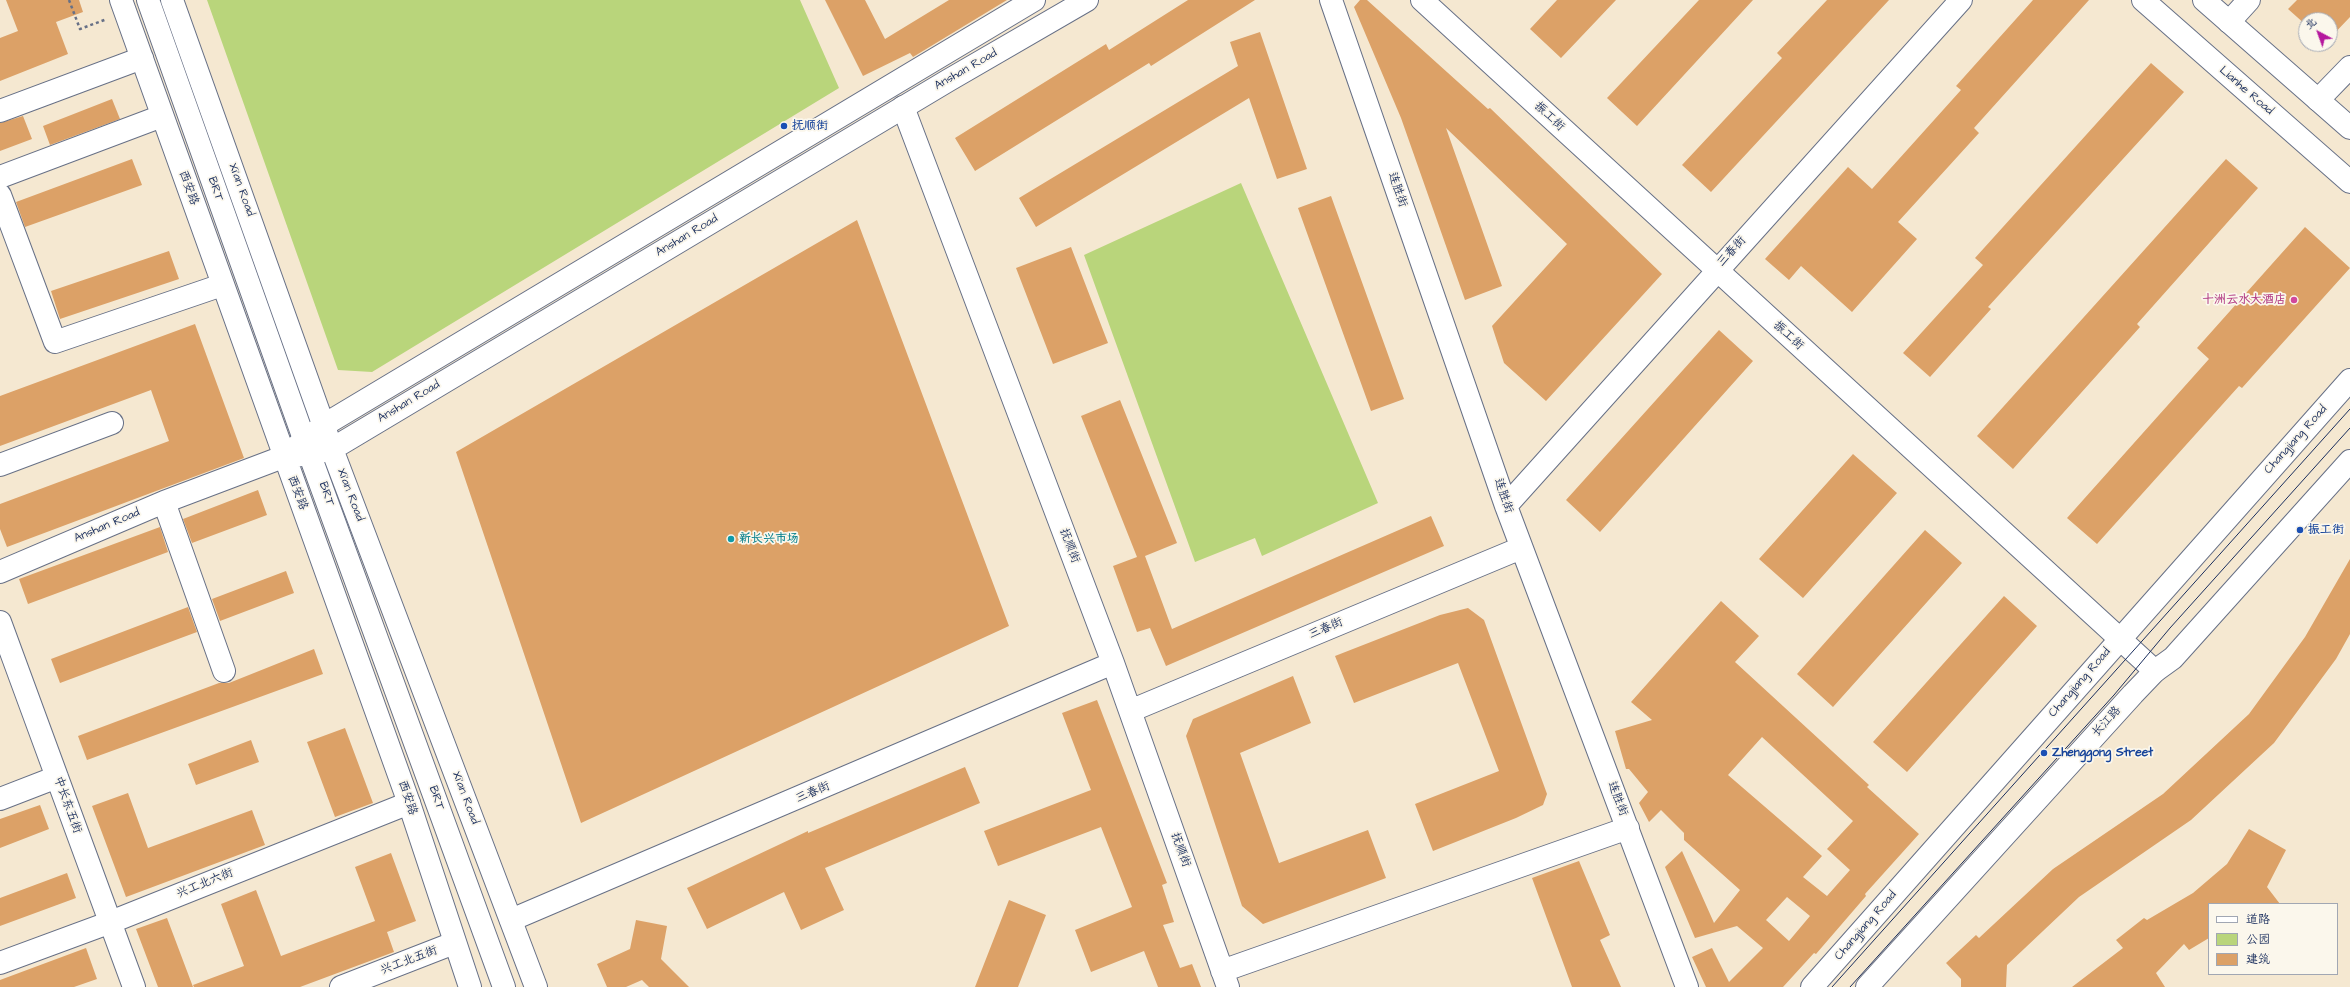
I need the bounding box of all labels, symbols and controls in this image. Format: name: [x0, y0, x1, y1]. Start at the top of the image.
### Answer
north arrow: [2298, 12, 2338, 52]
text: 北: [2301, 14, 2320, 33]
street label: Anshan Road: [932, 46, 1000, 94]
street label: Lianhe Road: [2216, 64, 2276, 118]
street label: 振工街: [1531, 99, 1567, 135]
place label: 抚顺街: [792, 119, 828, 133]
marker: 抚顺街: [779, 121, 789, 131]
street label: Xi'an Road: [225, 161, 257, 219]
street label: 西安路: [175, 169, 201, 207]
street label: 连胜街: [1384, 171, 1410, 209]
street label: BRT: [204, 175, 226, 203]
street label: Anshan Road: [653, 212, 721, 260]
street label: 三春街: [1715, 234, 1749, 270]
place label: 十洲云水大酒店: [2202, 293, 2286, 307]
marker: 十洲云水大酒店: [2289, 295, 2299, 305]
street label: 振工街: [1770, 319, 1806, 353]
street label: Anshan Road: [375, 378, 443, 426]
street label: Changjiang Road: [2261, 403, 2331, 477]
street label: Xi'an Road: [333, 467, 367, 523]
street label: 西安路: [284, 474, 310, 512]
street label: 连胜街: [1490, 477, 1516, 515]
street label: BRT: [315, 480, 337, 508]
street label: Anshan Road: [72, 506, 142, 546]
place label: 振工街: [2308, 523, 2344, 537]
marker: 振工街: [2295, 525, 2305, 535]
street label: 抚顺街: [1056, 527, 1082, 565]
place label: 新长兴市场: [739, 532, 799, 546]
marker: 新长兴市场: [726, 534, 736, 544]
street label: 三春街: [1307, 615, 1345, 643]
street label: Changjiang Road: [2046, 645, 2114, 721]
street label: 长江路: [2090, 704, 2124, 740]
place label: Zhenggong Street: [2052, 746, 2153, 760]
marker: Zhenggong Street: [2039, 748, 2049, 758]
street label: Xi'an Road: [448, 770, 482, 826]
street label: 中长东五街: [50, 774, 84, 836]
street label: 西安路: [394, 779, 420, 817]
street label: 三春街: [794, 779, 832, 807]
street label: 连胜街: [1604, 780, 1630, 818]
street label: BRT: [425, 784, 447, 812]
street label: 抚顺街: [1167, 831, 1193, 869]
street label: 兴工北六街: [174, 866, 236, 902]
street label: Changjiang Road: [1832, 888, 1900, 964]
legend: [2208, 903, 2338, 975]
text: 道路: [2246, 911, 2270, 928]
text: 公园: [2246, 931, 2270, 948]
street label: 兴工北五街: [378, 944, 440, 978]
text: 建筑: [2246, 951, 2270, 968]

